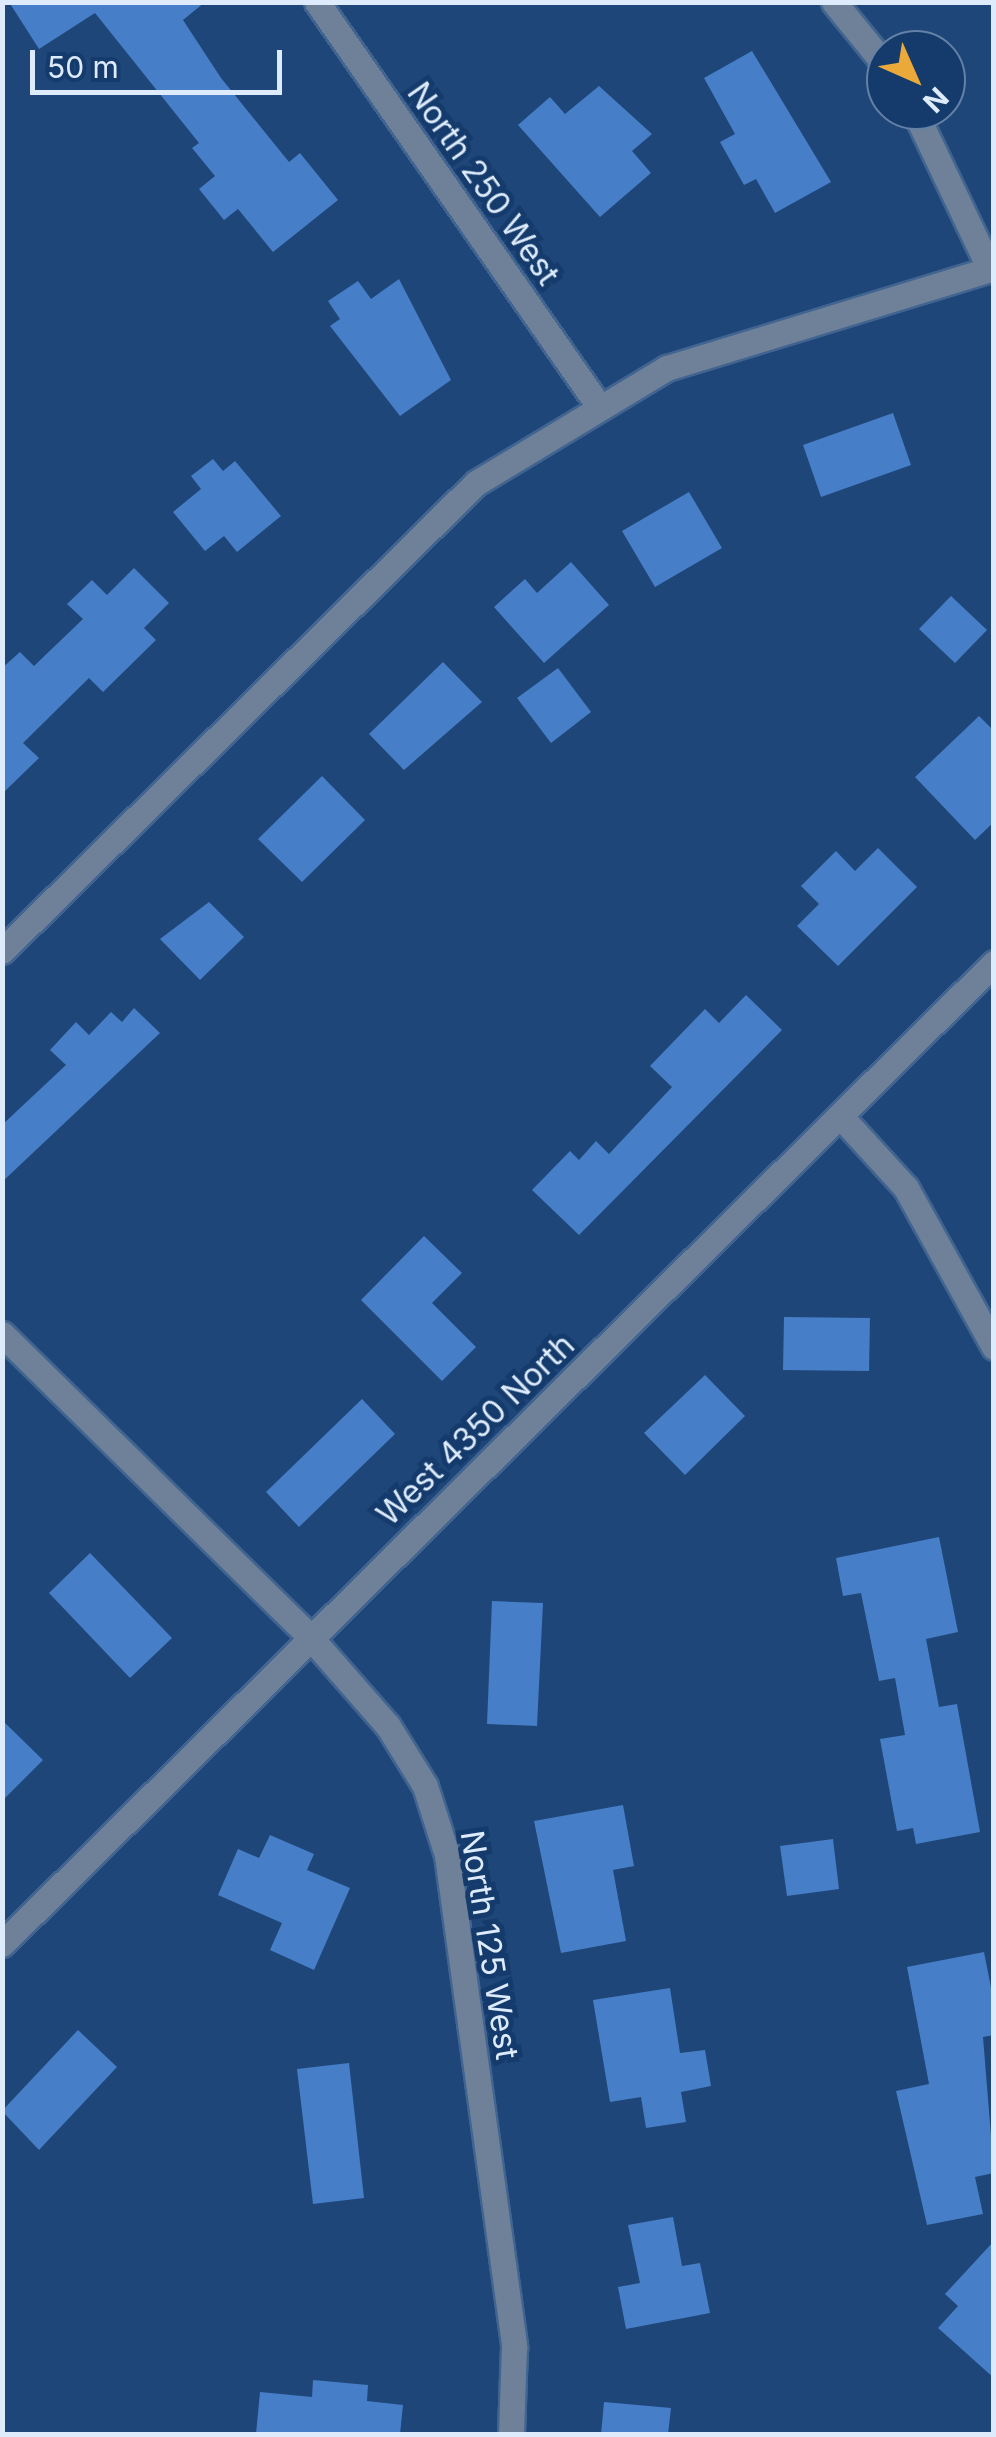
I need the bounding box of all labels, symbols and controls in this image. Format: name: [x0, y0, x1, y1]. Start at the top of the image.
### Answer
scale bar: [35, 30, 288, 92]
north arrow: [866, 30, 966, 130]
text: 50 m: [47, 49, 119, 85]
street label: North 250 West: [399, 75, 567, 293]
text: N: [916, 80, 955, 119]
street label: West 4350 North: [369, 1326, 583, 1534]
street label: North 125 West: [452, 1828, 526, 2062]

